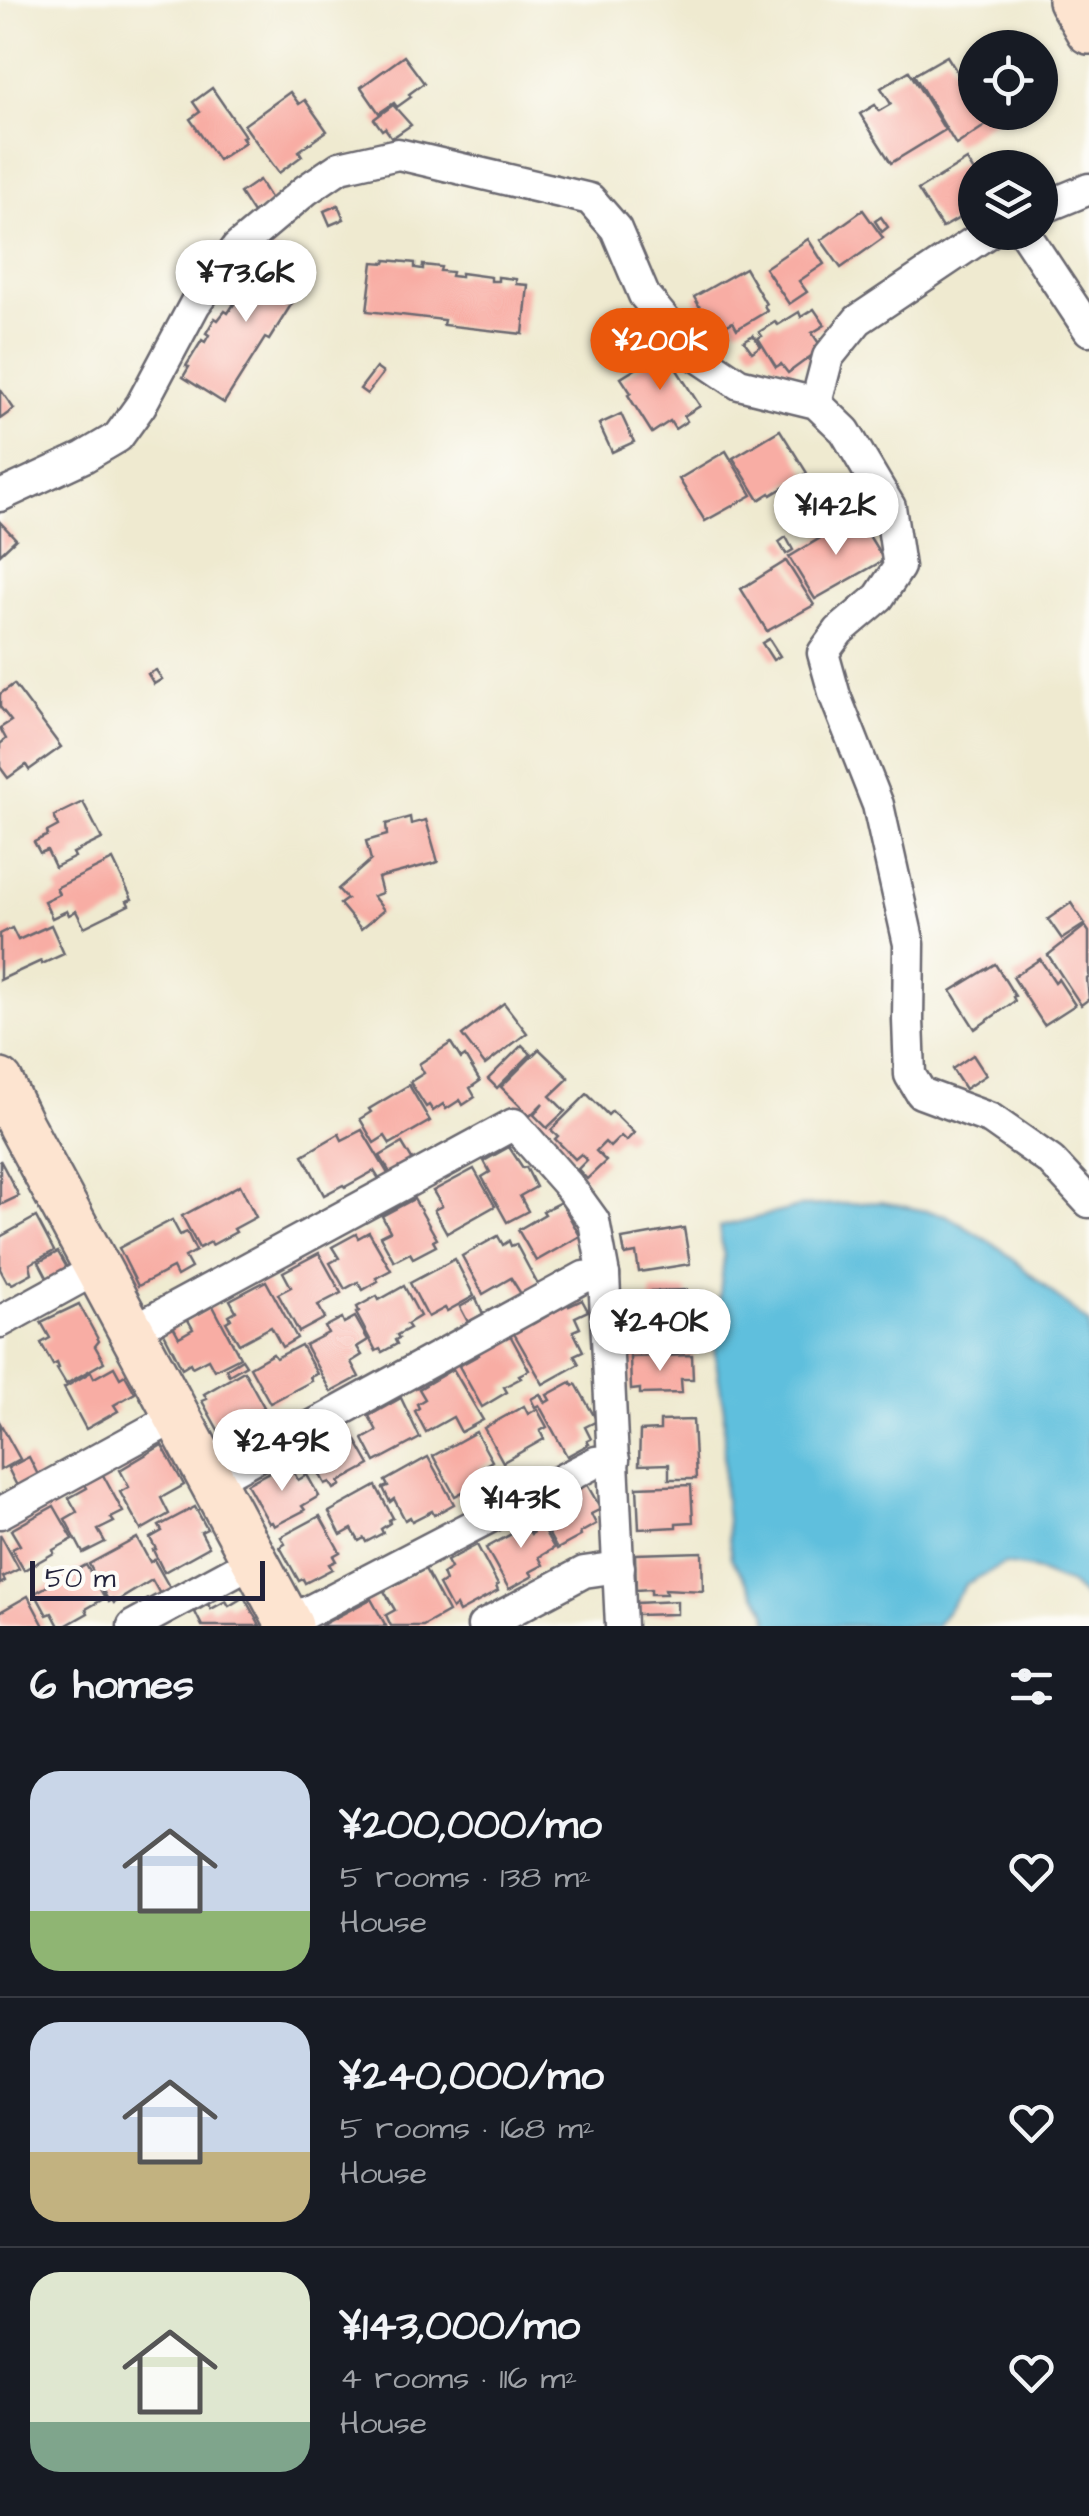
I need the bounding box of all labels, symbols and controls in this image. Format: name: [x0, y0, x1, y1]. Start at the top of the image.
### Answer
map controls: [958, 30, 1058, 250]
button: locate: [958, 30, 1058, 130]
button: layers: [958, 150, 1058, 250]
pin: ¥73.6K: [165, 240, 327, 325]
text: ¥73.6K: [198, 250, 295, 295]
pin: ¥200K: [590, 308, 730, 393]
text: ¥200K: [612, 318, 708, 363]
pin: ¥142K: [766, 473, 906, 558]
text: ¥142K: [796, 483, 876, 528]
pin: ¥240K: [590, 1289, 730, 1374]
text: ¥240K: [612, 1299, 708, 1344]
pin: ¥249K: [212, 1409, 352, 1494]
text: ¥249K: [235, 1419, 329, 1464]
pin: ¥143K: [451, 1466, 591, 1551]
text: ¥143K: [482, 1476, 560, 1521]
scale bar: [30, 1556, 265, 1600]
text: 50 m: [45, 1559, 116, 1598]
text: 6 homes: [30, 1657, 194, 1715]
icon: filters: [1004, 1659, 1059, 1714]
text: ¥200,000/mo: [340, 1797, 602, 1855]
icon: home: [110, 1811, 230, 1931]
icon: heart: [1004, 1844, 1059, 1899]
text: 5 rooms · 138 m²: [340, 1855, 591, 1900]
text: House: [340, 1900, 427, 1945]
text: ¥240,000/mo: [340, 2048, 604, 2106]
icon: home: [110, 2062, 230, 2182]
icon: heart: [1004, 2095, 1059, 2150]
text: 5 rooms · 168 m²: [340, 2106, 595, 2151]
text: House: [340, 2151, 427, 2196]
text: ¥143,000/mo: [340, 2298, 580, 2356]
icon: home: [110, 2312, 230, 2432]
icon: heart: [1004, 2345, 1059, 2400]
text: 4 rooms · 116 m²: [340, 2356, 577, 2401]
text: House: [340, 2401, 427, 2446]

